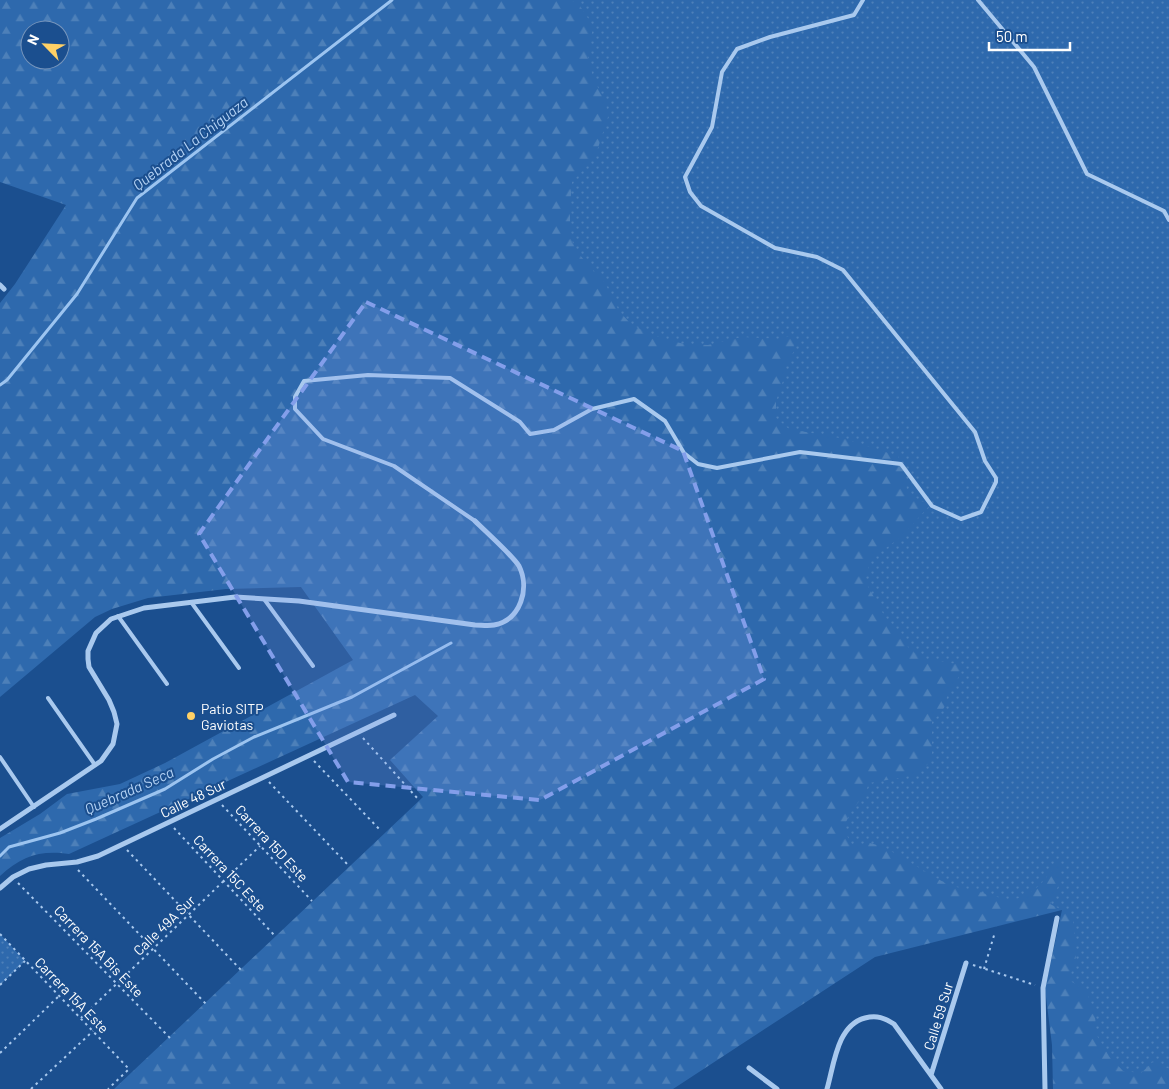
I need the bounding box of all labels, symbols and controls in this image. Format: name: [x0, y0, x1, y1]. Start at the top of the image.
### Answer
north arrow: [20, 20, 70, 70]
scale bar: [989, 20, 1070, 52]
text: 50 m: [996, 27, 1028, 45]
text: N: [23, 32, 42, 47]
water label: Quebrada La Chiguaza: [129, 92, 251, 194]
place label: Patio SITP Gaviotas: [201, 700, 264, 733]
marker: Patio SITP Gaviotas: [185, 710, 197, 722]
water label: Quebrada Seca: [82, 762, 176, 818]
street label: Calle 48 Sur: [157, 775, 229, 821]
street label: Carrera 15D Este: [232, 801, 312, 885]
street label: Carrera 15C Este: [190, 831, 270, 915]
street label: Calle 49A Sur: [130, 891, 198, 959]
street label: Carrera 15A Bis Este: [51, 902, 147, 1000]
street label: Carrera 15A Este: [31, 953, 113, 1037]
street label: Calle 59 Sur: [920, 980, 956, 1052]

